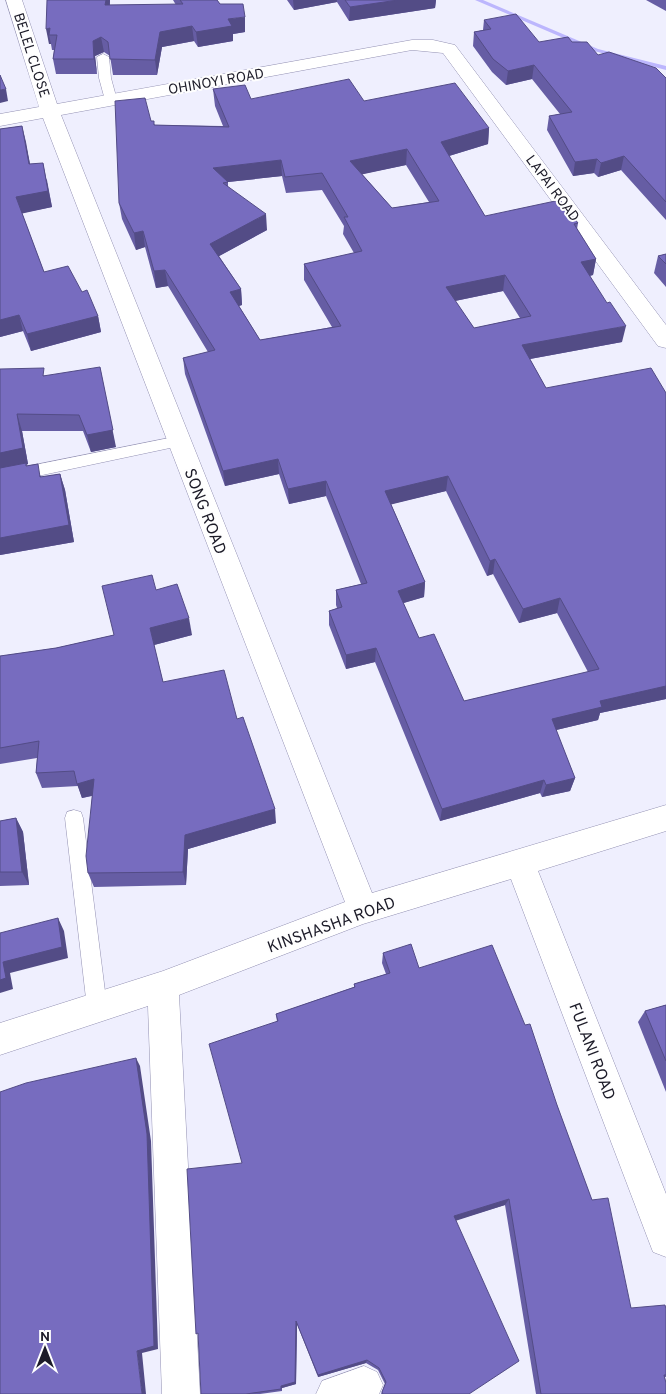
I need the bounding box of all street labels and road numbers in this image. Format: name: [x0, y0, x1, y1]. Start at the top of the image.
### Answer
street label: BELEL CLOSE: [9, 11, 52, 100]
street label: OHINOYI ROAD: [167, 66, 266, 99]
street label: LAPAI ROAD: [521, 152, 582, 226]
street label: SONG ROAD: [179, 466, 230, 557]
street label: KINSHASHA ROAD: [265, 893, 398, 958]
street label: FULANI ROAD: [563, 1000, 619, 1103]

